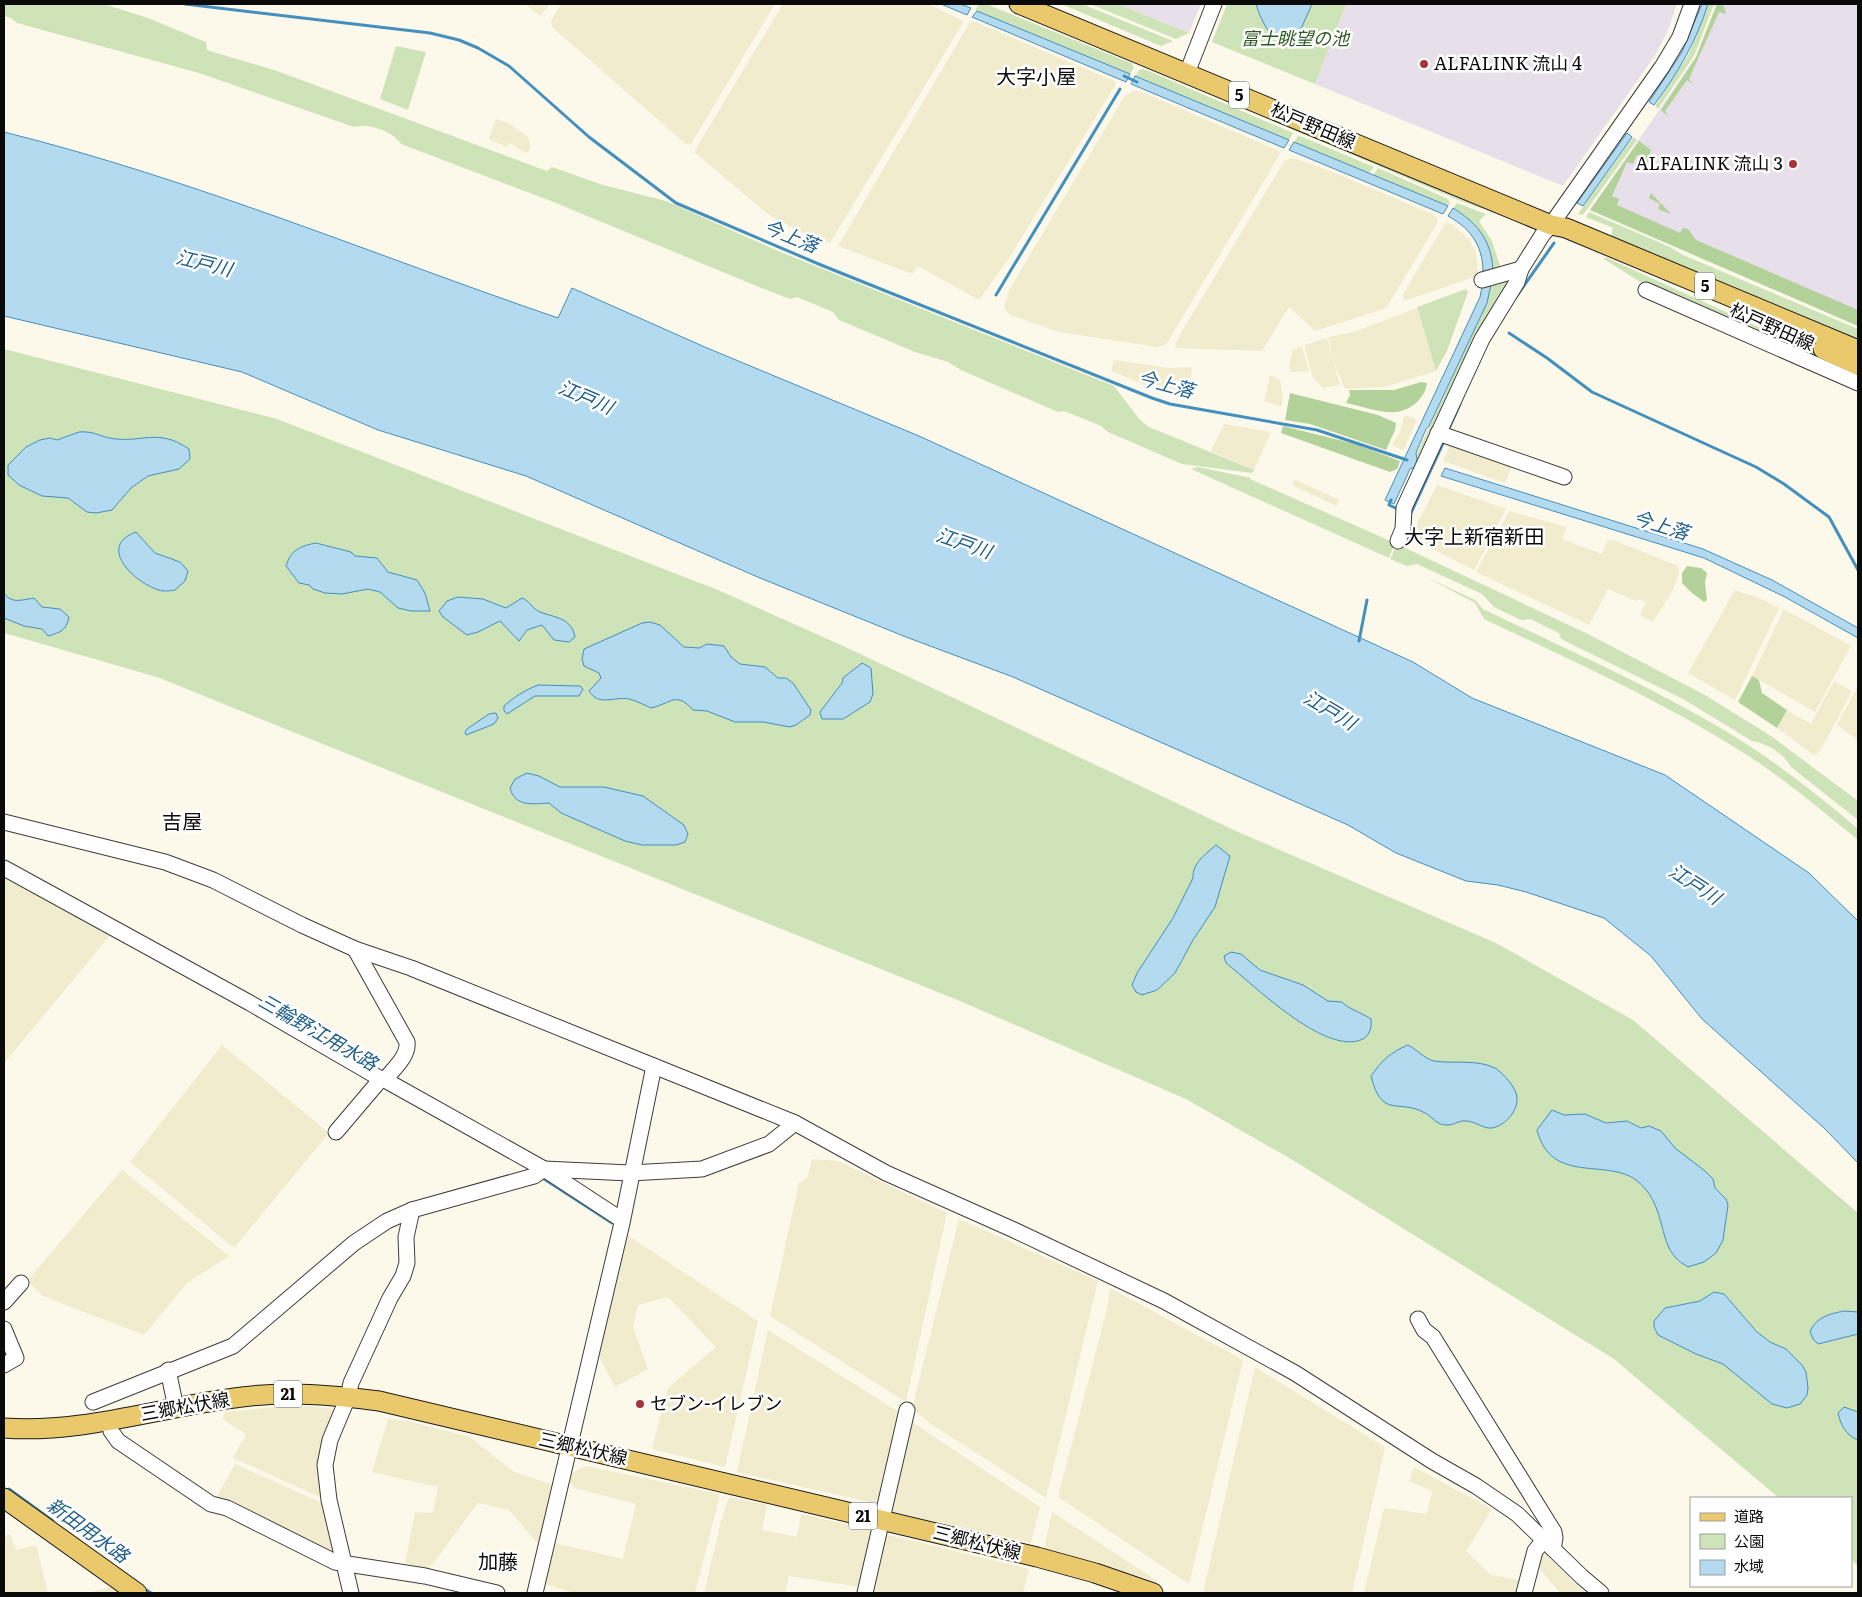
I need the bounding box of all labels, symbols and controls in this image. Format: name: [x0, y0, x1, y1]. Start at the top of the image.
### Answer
park label: 富士眺望の池: [1241, 24, 1351, 51]
place label: ALFALINK 流山 4: [1434, 49, 1582, 76]
marker: ALFALINK 流山 4: [1418, 58, 1430, 70]
district label: 大字小屋: [996, 60, 1076, 90]
road number: 5: [1229, 82, 1249, 108]
street label: 松戸野田線: [1267, 95, 1360, 155]
place label: ALFALINK 流山 3: [1635, 149, 1783, 176]
marker: ALFALINK 流山 3: [1787, 158, 1799, 170]
water label: 今上落: [760, 211, 826, 260]
water label: 江戸川: [173, 242, 237, 283]
road number: 5: [1695, 272, 1715, 300]
street label: 松戸野田線: [1726, 295, 1819, 356]
water label: 今上落: [1135, 362, 1200, 405]
water label: 江戸川: [555, 372, 620, 421]
water label: 今上落: [1630, 502, 1696, 547]
water label: 江戸川: [933, 520, 998, 565]
district label: 大字上新宿新田: [1404, 520, 1544, 550]
water label: 江戸川: [1299, 682, 1364, 737]
district label: 吉屋: [162, 805, 202, 835]
water label: 江戸川: [1664, 856, 1729, 912]
water label: 三輪野江用水路: [254, 986, 385, 1078]
road number: 21: [274, 1380, 302, 1408]
street label: 三郷松伏線: [138, 1384, 231, 1427]
place label: セブン-イレブン: [650, 1389, 782, 1416]
marker: セブン-イレブン: [634, 1398, 646, 1410]
street label: 三郷松伏線: [536, 1424, 630, 1471]
water label: 新田用水路: [42, 1490, 137, 1570]
legend: [1690, 1497, 1852, 1587]
road number: 21: [849, 1502, 877, 1530]
text: 道路: [1734, 1504, 1764, 1527]
street label: 三郷松伏線: [930, 1518, 1024, 1566]
text: 公園: [1734, 1529, 1764, 1552]
district label: 加藤: [478, 1545, 518, 1575]
text: 水域: [1734, 1554, 1764, 1577]

